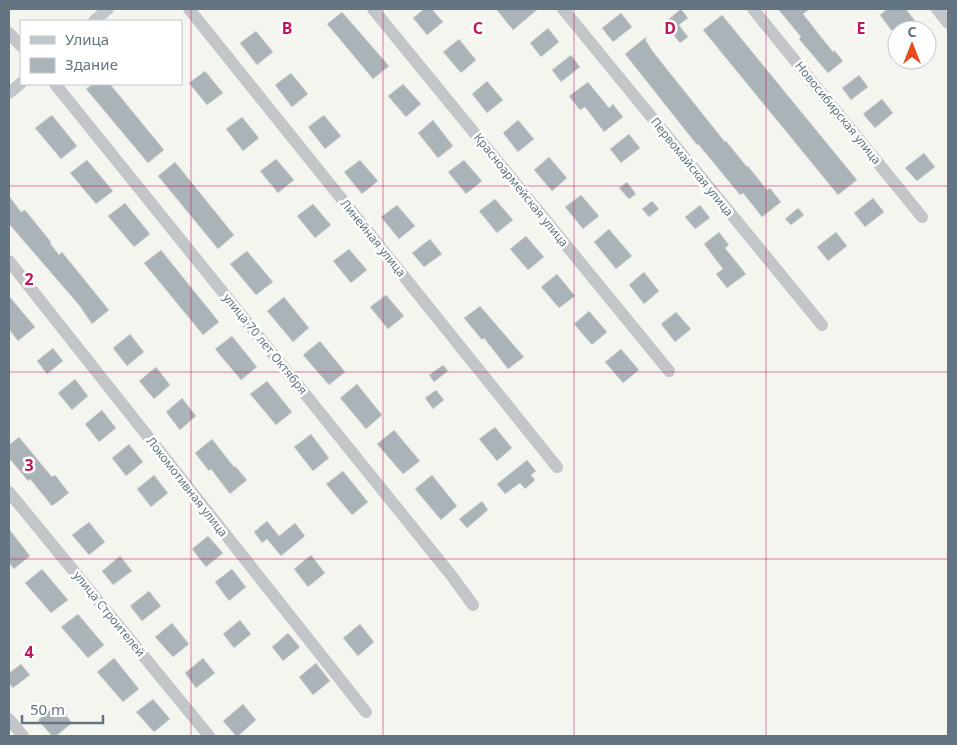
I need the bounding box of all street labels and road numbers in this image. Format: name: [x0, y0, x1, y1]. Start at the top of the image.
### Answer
street label: Новосибирская улица: [792, 58, 885, 168]
street label: Первомайская улица: [647, 114, 738, 220]
street label: Красноармейская улица: [470, 129, 573, 250]
street label: Линейная улица: [337, 195, 410, 280]
street label: улица 70 лет Октября: [219, 290, 311, 398]
street label: Локомотивная улица: [143, 433, 232, 540]
street label: улица Строителей: [70, 567, 149, 660]

